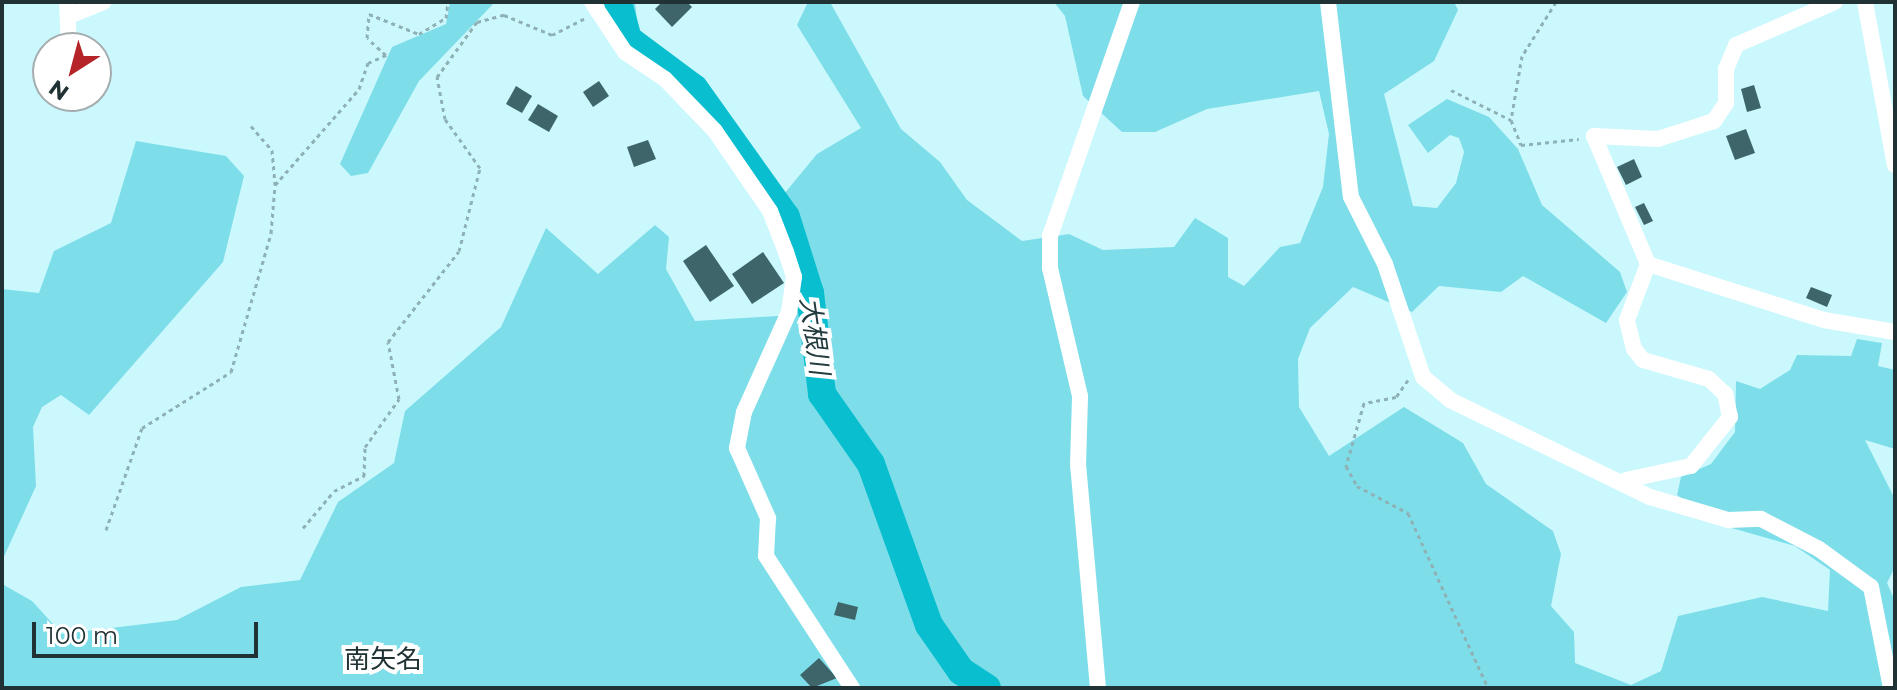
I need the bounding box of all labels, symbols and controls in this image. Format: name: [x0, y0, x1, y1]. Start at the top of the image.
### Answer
north arrow: [32, 32, 112, 112]
text: N: [44, 74, 74, 106]
water label: 大根川: [793, 295, 835, 377]
scale bar: [36, 606, 262, 656]
text: 100 m: [46, 621, 118, 650]
district label: 南矢名: [344, 644, 422, 676]

